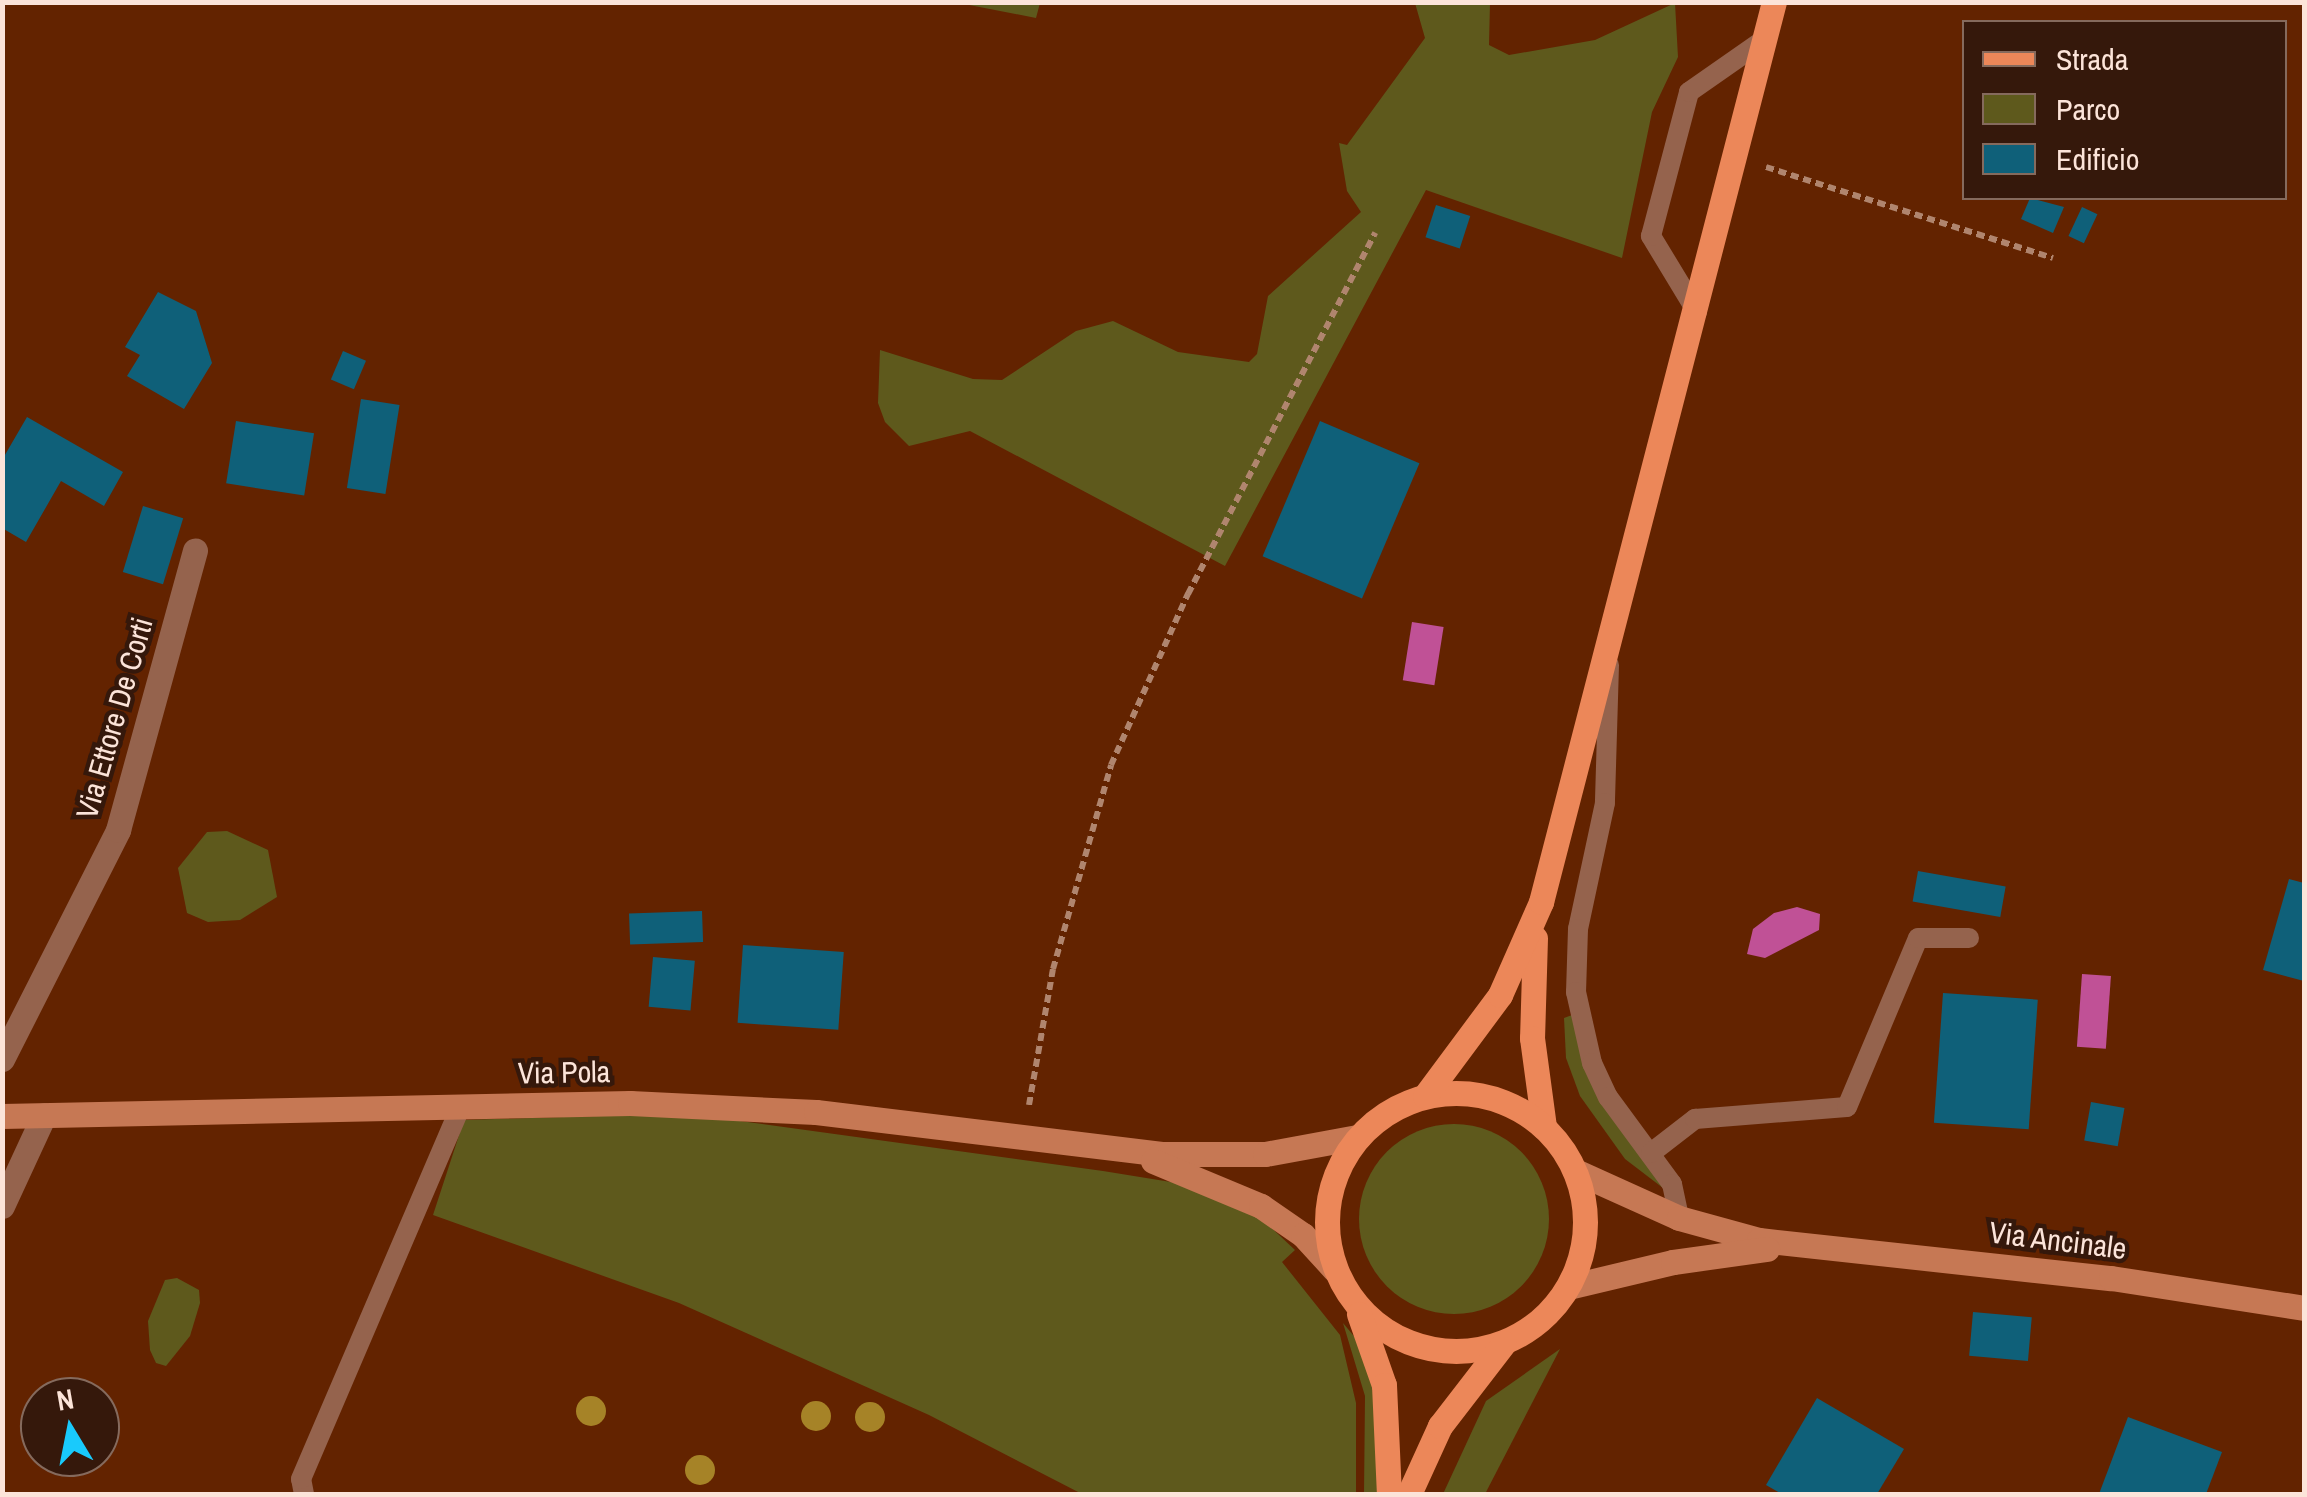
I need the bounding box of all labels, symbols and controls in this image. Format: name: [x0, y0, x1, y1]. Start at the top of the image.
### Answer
legend: [1962, 20, 2287, 200]
text: Strada: [2056, 39, 2128, 79]
text: Parco: [2056, 89, 2120, 129]
text: Edificio: [2056, 139, 2139, 179]
street label: Via Ettore De Corti: [68, 613, 160, 823]
street label: Via Pola: [517, 1053, 611, 1091]
street label: Via Ancinale: [1987, 1214, 2129, 1266]
north arrow: [20, 1377, 120, 1477]
text: N: [54, 1379, 77, 1420]

